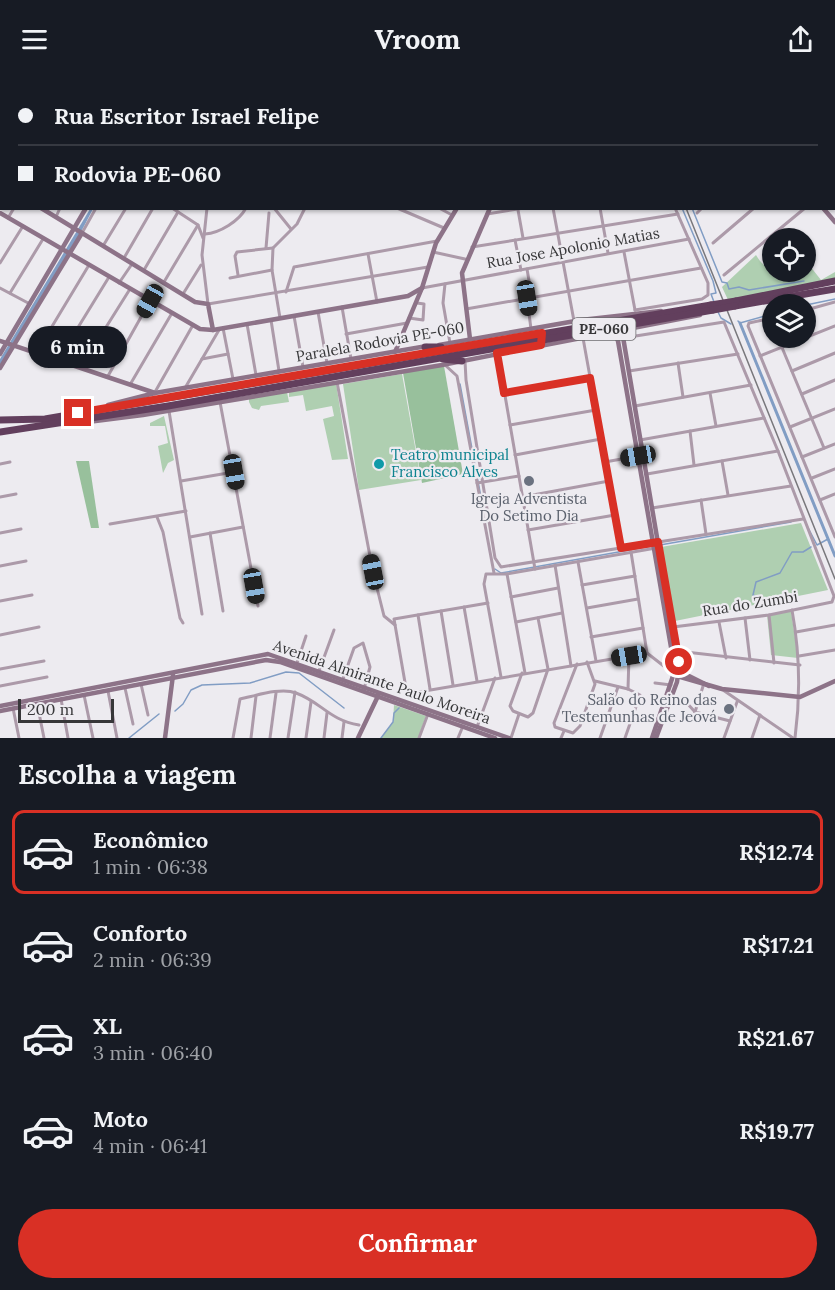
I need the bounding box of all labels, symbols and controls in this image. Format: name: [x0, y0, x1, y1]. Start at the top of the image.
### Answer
text: Vroom: [375, 22, 460, 56]
icon: menu: [18, 23, 51, 56]
icon: share: [784, 23, 817, 56]
text: Rua Escritor Israel Felipe: [54, 102, 319, 130]
text: Rodovia PE-060: [54, 160, 221, 188]
street label: Rua Jose Apolonio Matias: [485, 223, 661, 272]
map controls: [762, 228, 816, 348]
button: locate: [762, 228, 816, 282]
car: [515, 279, 539, 317]
car: [133, 281, 167, 321]
button: layers: [762, 294, 816, 348]
street label: Paralela Rodovia PE-060: [294, 317, 466, 366]
road number: PE-060: [572, 318, 636, 340]
callout: 6 min: [28, 326, 128, 368]
text: 6 min: [50, 334, 105, 359]
route end: [64, 399, 91, 426]
car: [619, 444, 657, 468]
place label: Teatro municipal Francisco Alves: [391, 445, 509, 481]
car: [222, 453, 246, 491]
marker: Teatro municipal Francisco Alves: [372, 457, 386, 471]
marker: Igreja Adventista Do Setimo Dia: [522, 474, 536, 488]
place label: Igreja Adventista Do Setimo Dia: [471, 489, 588, 525]
car: [361, 553, 385, 591]
car: [242, 567, 266, 605]
street label: Rua do Zumbi: [701, 587, 799, 620]
street label: Avenida Almirante Paulo Moreira: [270, 635, 494, 728]
car: [610, 644, 648, 668]
route start: [665, 648, 692, 675]
place label: Salão do Reino das Testemunhas de Jeová: [562, 690, 717, 726]
scale bar: [18, 696, 114, 724]
text: 200 m: [27, 699, 74, 719]
marker: Salão do Reino das Testemunhas de Jeová: [722, 702, 736, 716]
text: Escolha a viagem: [18, 757, 236, 791]
icon: car: [21, 825, 75, 879]
text: Econômico: [93, 826, 208, 854]
text: R$12.74: [739, 838, 814, 866]
text: 1 min · 06:38: [93, 854, 208, 879]
icon: car: [21, 918, 75, 972]
text: Conforto: [93, 919, 187, 947]
text: R$17.21: [742, 931, 814, 959]
text: 2 min · 06:39: [93, 947, 212, 972]
icon: car: [21, 1011, 75, 1065]
text: XL: [93, 1012, 122, 1040]
text: R$21.67: [737, 1024, 814, 1052]
text: 3 min · 06:40: [93, 1040, 213, 1065]
icon: car: [21, 1104, 75, 1158]
text: Moto: [93, 1105, 148, 1133]
text: R$19.77: [739, 1117, 814, 1145]
text: 4 min · 06:41: [93, 1133, 207, 1158]
button: Confirmar: [18, 1209, 817, 1278]

